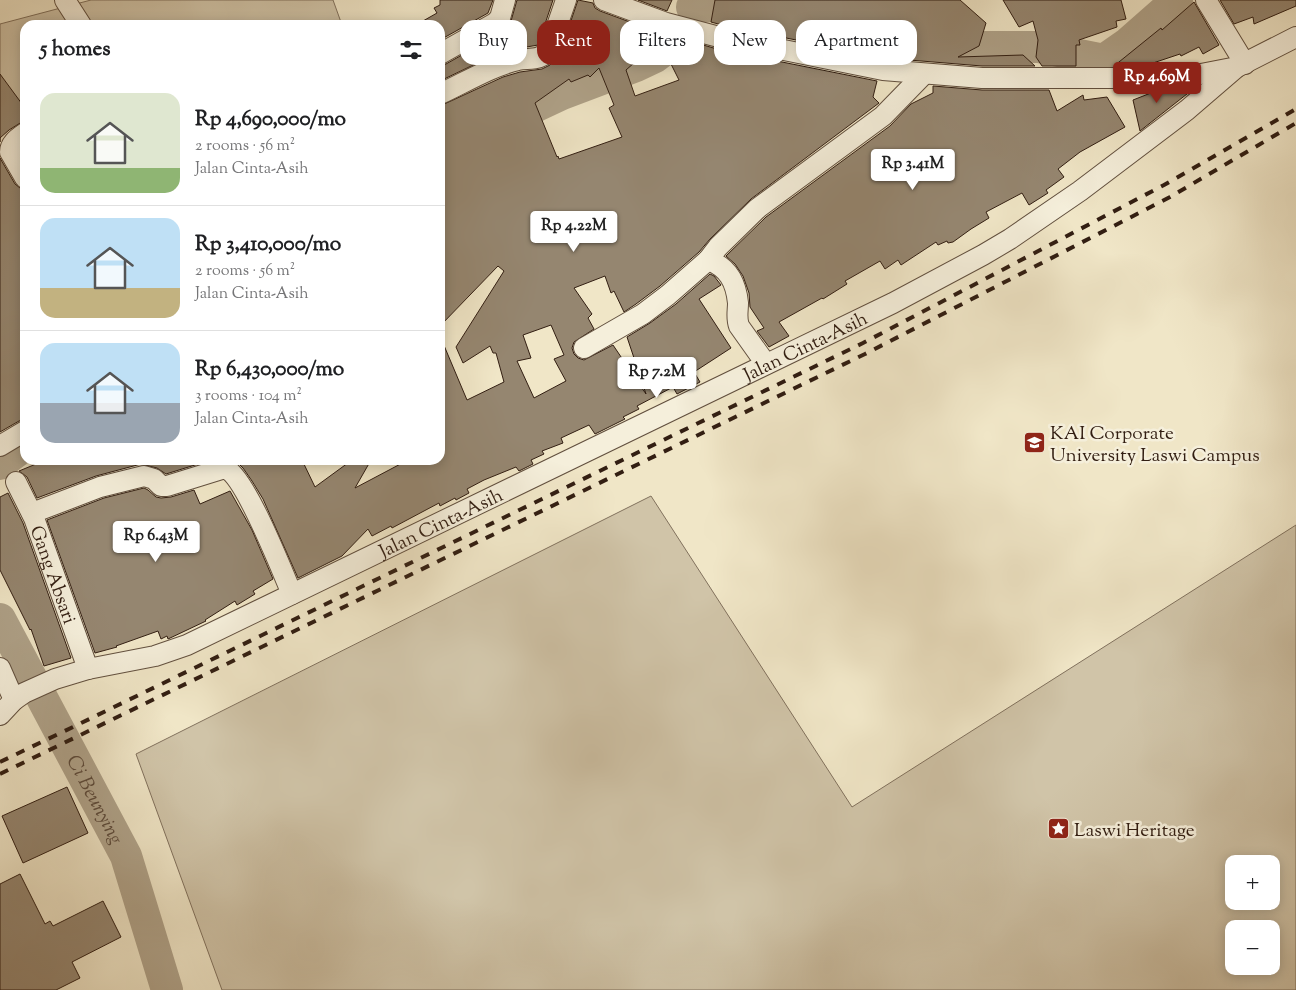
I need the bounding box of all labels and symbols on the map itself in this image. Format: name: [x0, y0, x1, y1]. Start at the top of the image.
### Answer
pin: Rp 4.69M: [1105, 62, 1209, 104]
pin: Rp 3.41M: [861, 148, 965, 191]
pin: Rp 4.22M: [522, 210, 626, 253]
street label: Jalan Cinta-Asih: [738, 306, 873, 390]
pin: Rp 7.2M: [611, 356, 703, 399]
place label: KAI Corporate University Laswi Campus: [1050, 421, 1260, 470]
school or university icon: KAI Corporate University Laswi Campus: [1022, 431, 1046, 455]
street label: Jalan Cinta-Asih: [374, 483, 508, 566]
pin: Rp 6.43M: [104, 520, 208, 563]
street label: Gang Absari: [22, 522, 82, 628]
water label: Ci Beunying: [58, 750, 129, 851]
place icon: Laswi Heritage: [1046, 817, 1070, 841]
place label: Laswi Heritage: [1074, 818, 1195, 845]

